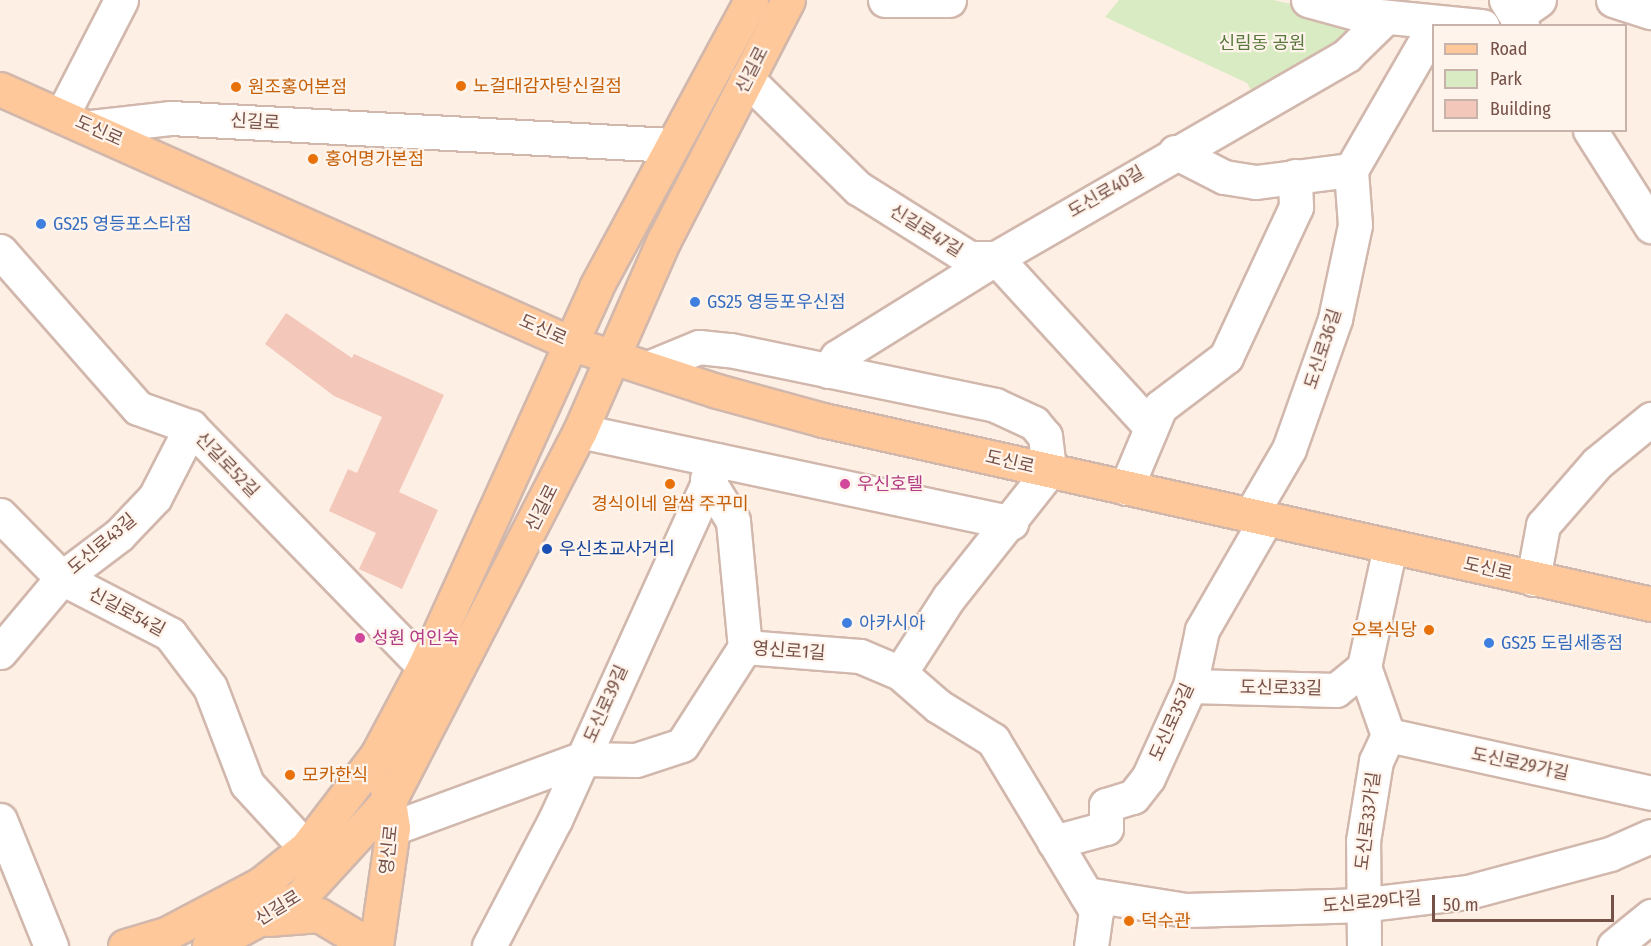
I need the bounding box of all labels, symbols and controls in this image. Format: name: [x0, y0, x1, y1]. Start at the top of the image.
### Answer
legend: [1432, 24, 1627, 132]
park label: 신림동 공원: [1218, 32, 1306, 54]
text: Road: [1490, 38, 1527, 60]
street label: 신길로: [731, 43, 773, 97]
text: Park: [1490, 68, 1522, 90]
place label: 노걸대감자탕신길점: [473, 75, 622, 97]
place label: 원조홍어본점: [248, 76, 347, 98]
marker: 노걸대감자탕신길점: [454, 79, 468, 93]
marker: 원조홍어본점: [229, 80, 243, 94]
text: Building: [1490, 98, 1551, 120]
street label: 신길로: [230, 110, 280, 134]
street label: 도신로: [72, 111, 126, 151]
place label: 홍어명가본점: [325, 148, 424, 170]
marker: 홍어명가본점: [306, 152, 320, 166]
street label: 도신로40길: [1064, 162, 1148, 222]
street label: 신길로47길: [886, 200, 966, 262]
place label: GS25 영등포스타점: [53, 213, 192, 235]
marker: GS25 영등포스타점: [34, 217, 48, 231]
place label: GS25 영등포우신점: [707, 291, 846, 313]
marker: GS25 영등포우신점: [688, 295, 702, 309]
street label: 도신로36길: [1300, 306, 1346, 392]
street label: 도신로: [516, 310, 570, 350]
street label: 신길로52길: [191, 428, 263, 502]
street label: 도신로: [983, 446, 1037, 478]
place label: 우신호텔: [857, 473, 923, 495]
marker: 경식이네 알쌈 주꾸미: [663, 477, 677, 491]
marker: 우신호텔: [838, 477, 852, 491]
street label: 신길로: [521, 481, 563, 535]
place label: 경식이네 알쌈 주꾸미: [591, 493, 749, 515]
street label: 도신로43길: [63, 509, 141, 579]
place label: 우신초교사거리: [559, 538, 675, 560]
marker: 우신초교사거리: [540, 542, 554, 556]
street label: 도신로: [1461, 553, 1515, 585]
street label: 신길로54길: [85, 583, 169, 641]
place label: 아카시아: [859, 612, 925, 634]
marker: 아카시아: [840, 616, 854, 630]
place label: 오복식당: [1351, 619, 1417, 641]
marker: 오복식당: [1422, 623, 1436, 637]
place label: 성원 여인숙: [372, 627, 459, 649]
marker: 성원 여인숙: [353, 631, 367, 645]
place label: GS25 도림세종점: [1501, 632, 1623, 654]
marker: GS25 도림세종점: [1482, 636, 1496, 650]
street label: 영신로1길: [752, 638, 826, 664]
street label: 도신로39길: [579, 662, 633, 746]
street label: 도신로33길: [1240, 676, 1322, 700]
street label: 도신로35길: [1145, 680, 1199, 764]
street label: 도신로29가길: [1469, 743, 1571, 785]
place label: 모카한식: [302, 764, 368, 786]
marker: 모카한식: [283, 768, 297, 782]
street label: 도신로33가길: [1351, 771, 1385, 871]
street label: 영신로: [376, 824, 402, 876]
scale bar: [1435, 883, 1616, 921]
street label: 신길로: [251, 886, 305, 930]
street label: 도신로29다길: [1322, 887, 1422, 917]
text: 50 m: [1443, 894, 1479, 916]
place label: 덕수관: [1141, 910, 1191, 932]
marker: 덕수관: [1122, 914, 1136, 928]

